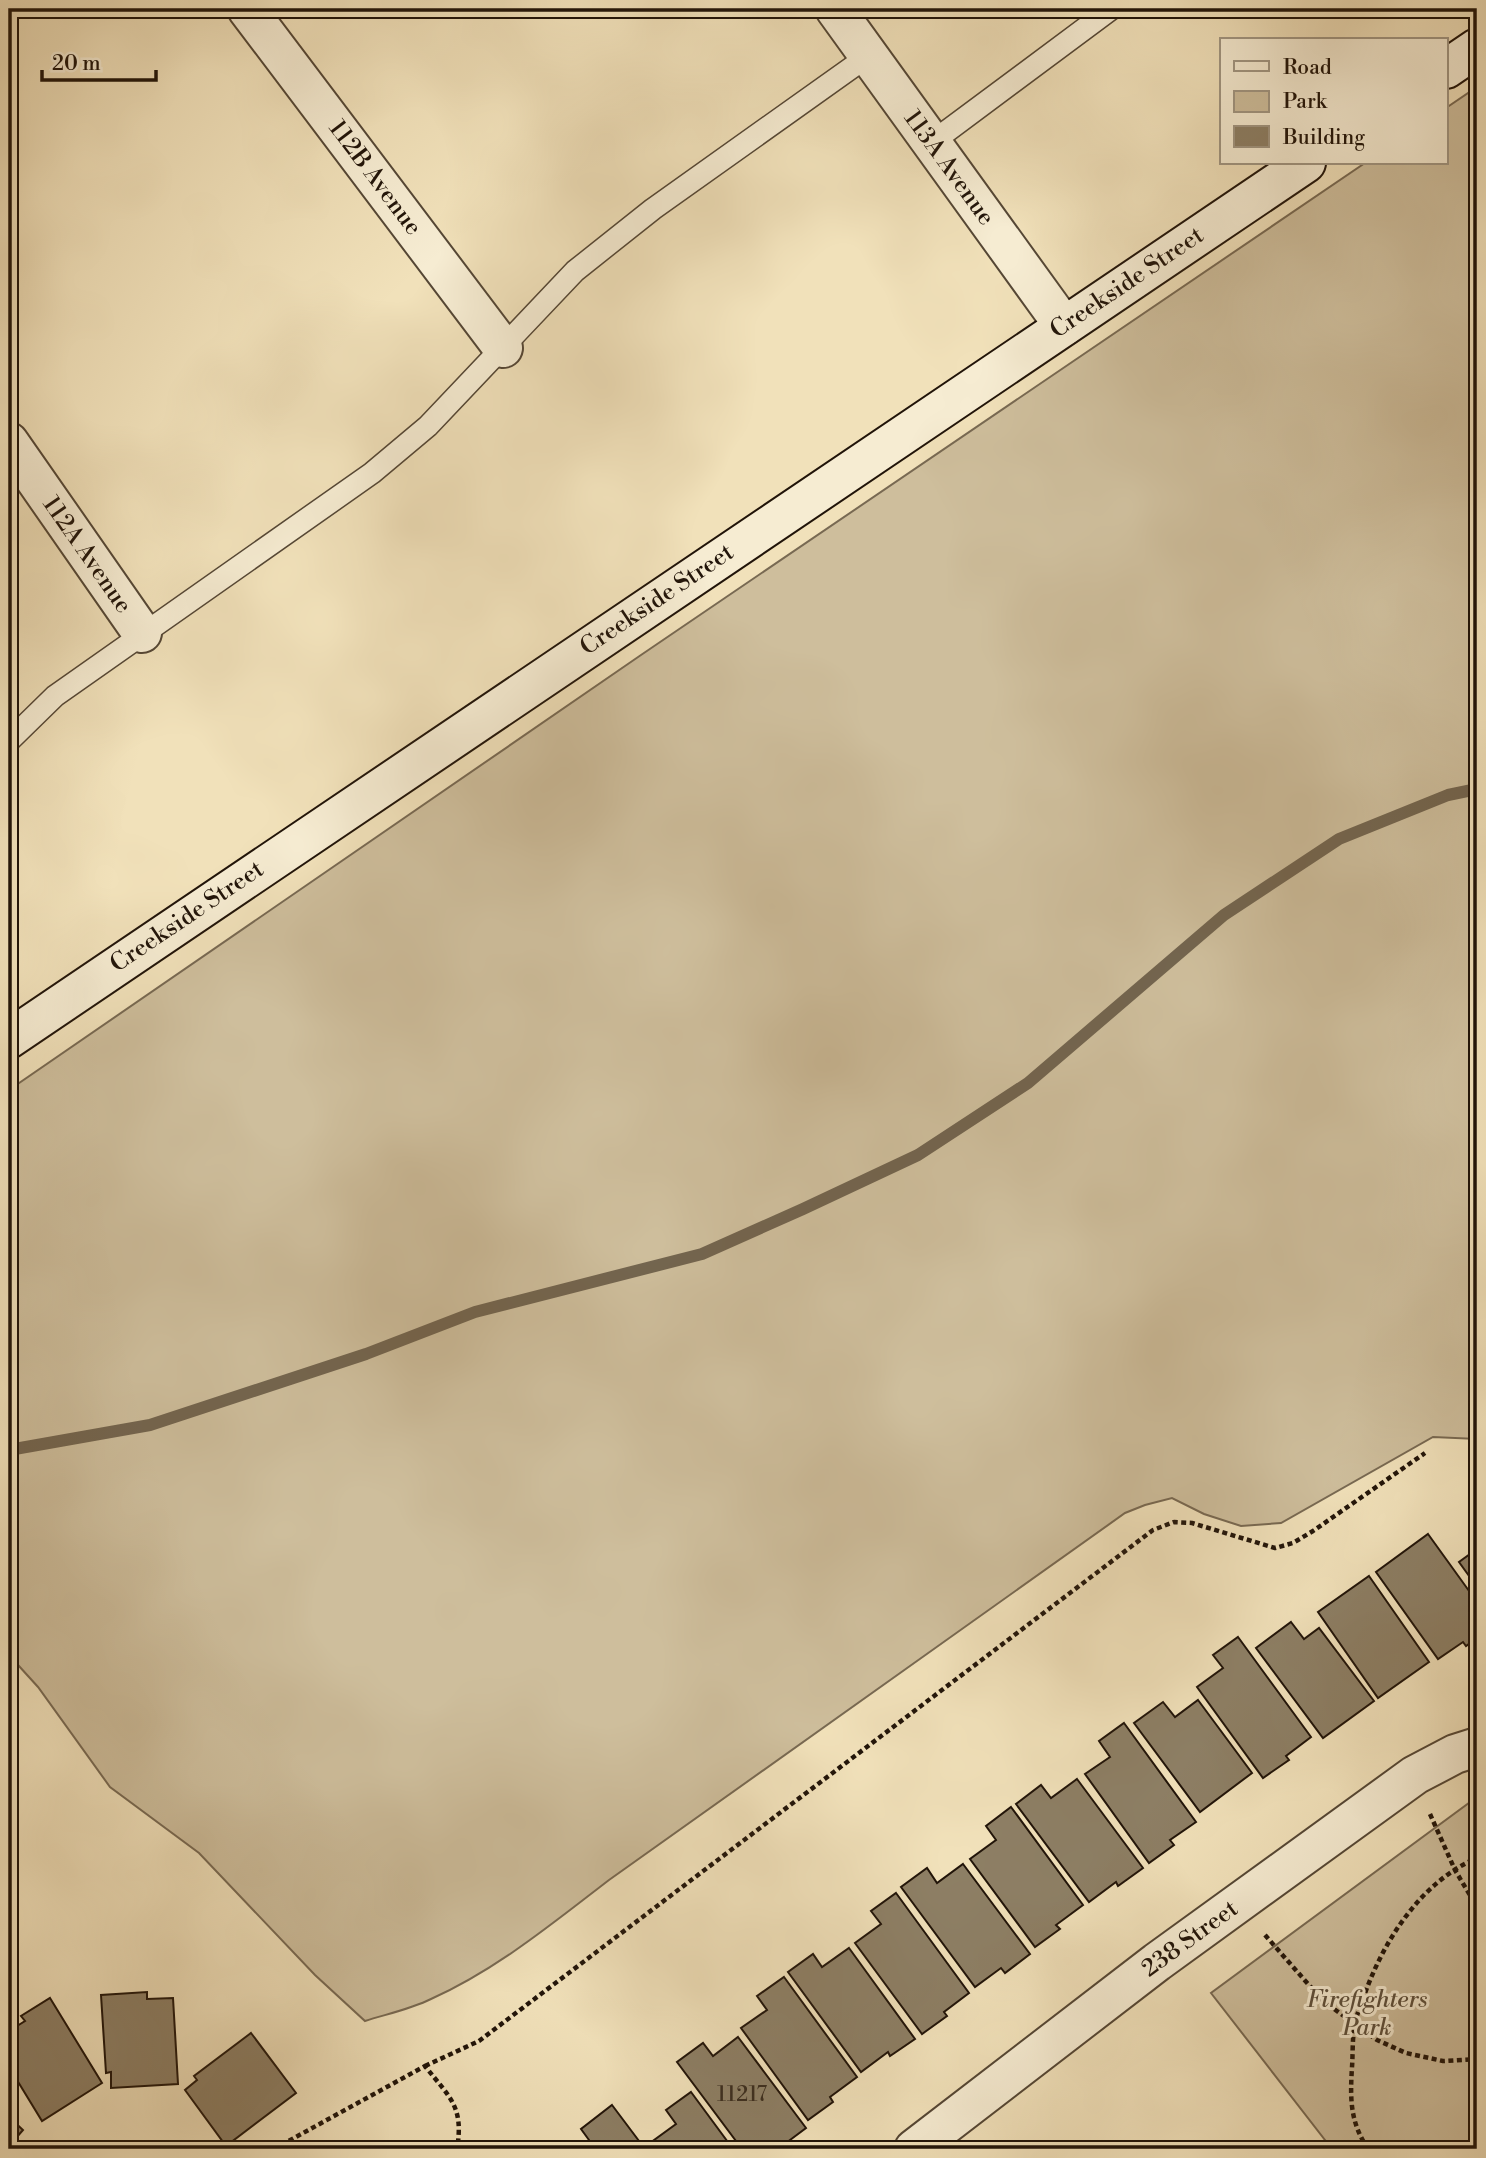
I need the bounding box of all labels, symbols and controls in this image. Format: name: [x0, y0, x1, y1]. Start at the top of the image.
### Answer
scale bar: [42, 38, 156, 82]
legend: [1220, 38, 1448, 164]
text: 20 m: [52, 51, 101, 77]
text: Road: [1283, 55, 1332, 81]
text: Park: [1283, 89, 1328, 115]
street label: 113A Avenue: [897, 104, 1001, 232]
street label: 112B Avenue: [322, 114, 428, 242]
text: Building: [1282, 125, 1365, 151]
street label: Creekside Street: [1045, 220, 1210, 345]
street label: 112A Avenue: [36, 491, 138, 619]
street label: Creekside Street: [575, 537, 740, 662]
street label: Creekside Street: [105, 854, 270, 979]
street label: 238 Street: [1136, 1894, 1244, 1984]
park label: Firefighters Park: [1307, 1985, 1427, 2043]
house number: 11217: [717, 2082, 767, 2108]

